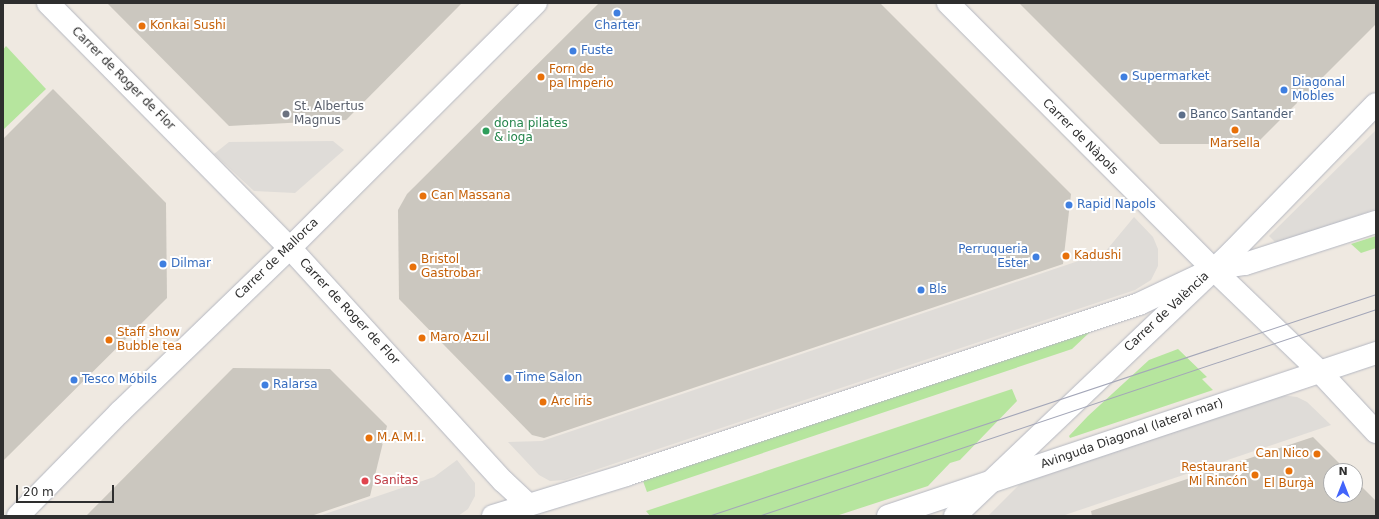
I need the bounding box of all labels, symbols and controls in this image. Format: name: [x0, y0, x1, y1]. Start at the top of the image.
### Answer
marker: Charter: [612, 8, 622, 18]
place label: Konkai Sushi: [150, 19, 226, 33]
place label: Charter: [594, 19, 640, 33]
marker: Konkai Sushi: [137, 21, 147, 31]
street label: Carrer de Roger de Flor: [68, 24, 178, 134]
place label: Fuste: [581, 44, 613, 58]
marker: Fuste: [568, 46, 578, 56]
place label: Forn de pa Imperio: [549, 63, 614, 91]
place label: Supermarket: [1132, 70, 1210, 84]
marker: Forn de pa Imperio: [536, 72, 546, 82]
marker: Supermarket: [1119, 72, 1129, 82]
place label: Diagonal Mobles: [1292, 76, 1345, 104]
marker: Diagonal Mobles: [1279, 85, 1289, 95]
street label: Carrer de Nàpols: [1039, 96, 1121, 178]
place label: St. Albertus Magnus: [294, 100, 364, 128]
place label: Banco Santander: [1190, 108, 1293, 122]
marker: St. Albertus Magnus: [281, 109, 291, 119]
marker: Banco Santander: [1177, 110, 1187, 120]
place label: dona pilates & ioga: [494, 117, 568, 145]
marker: Marsella: [1230, 125, 1240, 135]
marker: dona pilates & ioga: [481, 126, 491, 136]
place label: Marsella: [1210, 137, 1260, 151]
place label: Can Massana: [431, 189, 511, 203]
marker: Can Massana: [418, 191, 428, 201]
place label: Rapid Napols: [1077, 198, 1156, 212]
marker: Rapid Napols: [1064, 200, 1074, 210]
street label: Carrer de Mallorca: [232, 215, 322, 303]
place label: Perruqueria Ester: [958, 243, 1028, 271]
place label: Kadushi: [1074, 249, 1121, 263]
marker: Kadushi: [1061, 251, 1071, 261]
marker: Perruqueria Ester: [1031, 252, 1041, 262]
place label: Bristol Gastrobar: [421, 253, 481, 281]
street label: Carrer de Roger de Flor: [296, 256, 402, 368]
place label: Dilmar: [171, 257, 211, 271]
marker: Dilmar: [158, 259, 168, 269]
marker: Bristol Gastrobar: [408, 262, 418, 272]
street label: Carrer de València: [1122, 269, 1212, 355]
place label: Bls: [929, 283, 947, 297]
marker: Bls: [916, 285, 926, 295]
place label: Staff show Bubble tea: [117, 326, 182, 354]
place label: Maro Azul: [430, 331, 489, 345]
marker: Maro Azul: [417, 333, 427, 343]
marker: Staff show Bubble tea: [104, 335, 114, 345]
place label: Time Salon: [516, 371, 582, 385]
place label: Tesco Móbils: [82, 373, 157, 387]
marker: Time Salon: [503, 373, 513, 383]
marker: Tesco Móbils: [69, 375, 79, 385]
place label: Ralarsa: [273, 378, 318, 392]
marker: Ralarsa: [260, 380, 270, 390]
place label: Arc iris: [551, 395, 592, 409]
street label: Avinguda Diagonal (lateral mar): [1039, 396, 1225, 472]
marker: Arc iris: [538, 397, 548, 407]
place label: M.A.M.I.: [377, 431, 425, 445]
marker: M.A.M.I.: [364, 433, 374, 443]
place label: Can Nico: [1256, 447, 1309, 461]
marker: Can Nico: [1312, 449, 1322, 459]
place label: Restaurant Mi Rincón: [1181, 461, 1247, 489]
north arrow: [1323, 463, 1363, 503]
text: N: [1338, 465, 1348, 478]
marker: El Burgà: [1284, 466, 1294, 476]
marker: Restaurant Mi Rincón: [1250, 470, 1260, 480]
place label: Sanitas: [374, 474, 418, 488]
marker: Sanitas: [359, 475, 371, 487]
scale bar: [18, 477, 116, 503]
place label: El Burgà: [1264, 477, 1314, 491]
text: 20 m: [23, 485, 54, 499]

